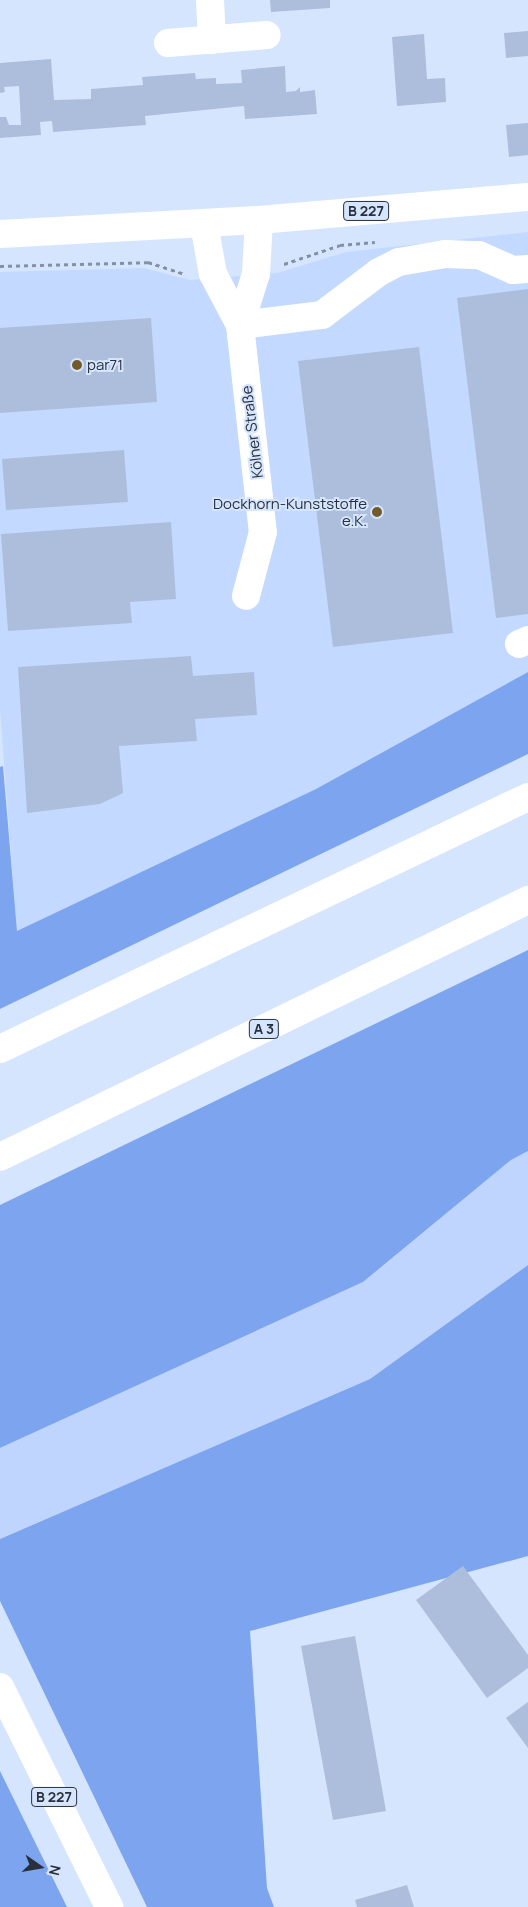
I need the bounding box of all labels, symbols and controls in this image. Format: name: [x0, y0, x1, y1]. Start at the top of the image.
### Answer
road number: B 227: [342, 200, 390, 222]
place label: par71: [87, 356, 123, 374]
marker: par71: [71, 359, 83, 371]
street label: Kölner Straße: [237, 385, 267, 479]
place label: Dockhorn-Kunststoffe e.K.: [213, 494, 367, 529]
marker: Dockhorn-Kunststoffe e.K.: [371, 506, 383, 518]
road number: A 3: [248, 1018, 280, 1040]
road number: B 227: [30, 1785, 78, 1808]
north arrow: [15, 1842, 65, 1892]
text: N: [45, 1863, 65, 1878]

